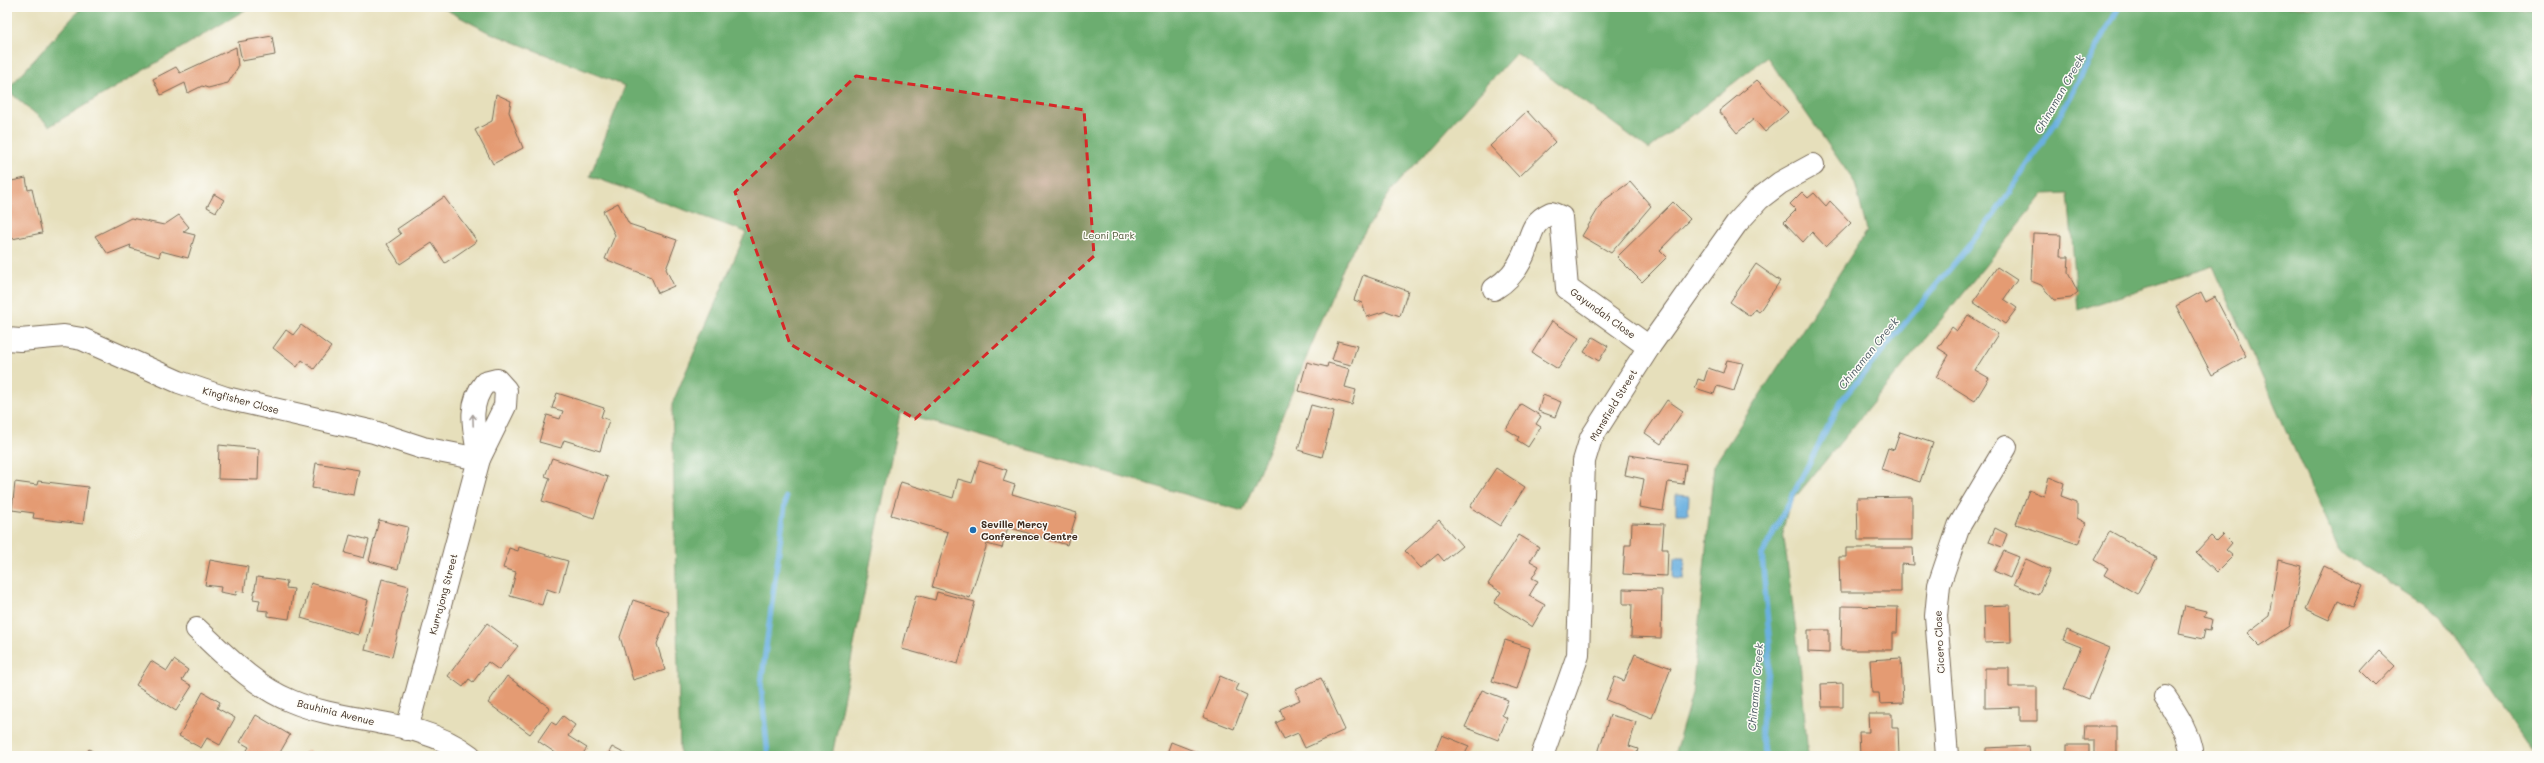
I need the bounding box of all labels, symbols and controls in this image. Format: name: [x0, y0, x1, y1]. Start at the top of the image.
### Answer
water label: Chinaman Creek: [2030, 52, 2088, 136]
park label: Leoni Park: [1083, 228, 1135, 242]
street label: Gayundah Close: [1567, 284, 1639, 342]
water label: Chinaman Creek: [1834, 314, 1902, 392]
street label: Mansfield Street: [1586, 366, 1640, 444]
street label: Kingfisher Close: [201, 383, 281, 417]
one-way arrow: [469, 414, 477, 427]
place label: Seville Mercy Conference Centre: [981, 517, 1078, 543]
marker: Seville Mercy Conference Centre: [968, 525, 978, 535]
street label: Kurrajong Street: [425, 552, 461, 636]
street label: Cicero Close: [1930, 610, 1948, 674]
water label: Chinaman Creek: [1744, 642, 1766, 732]
street label: Bauhinia Avenue: [296, 696, 376, 728]

